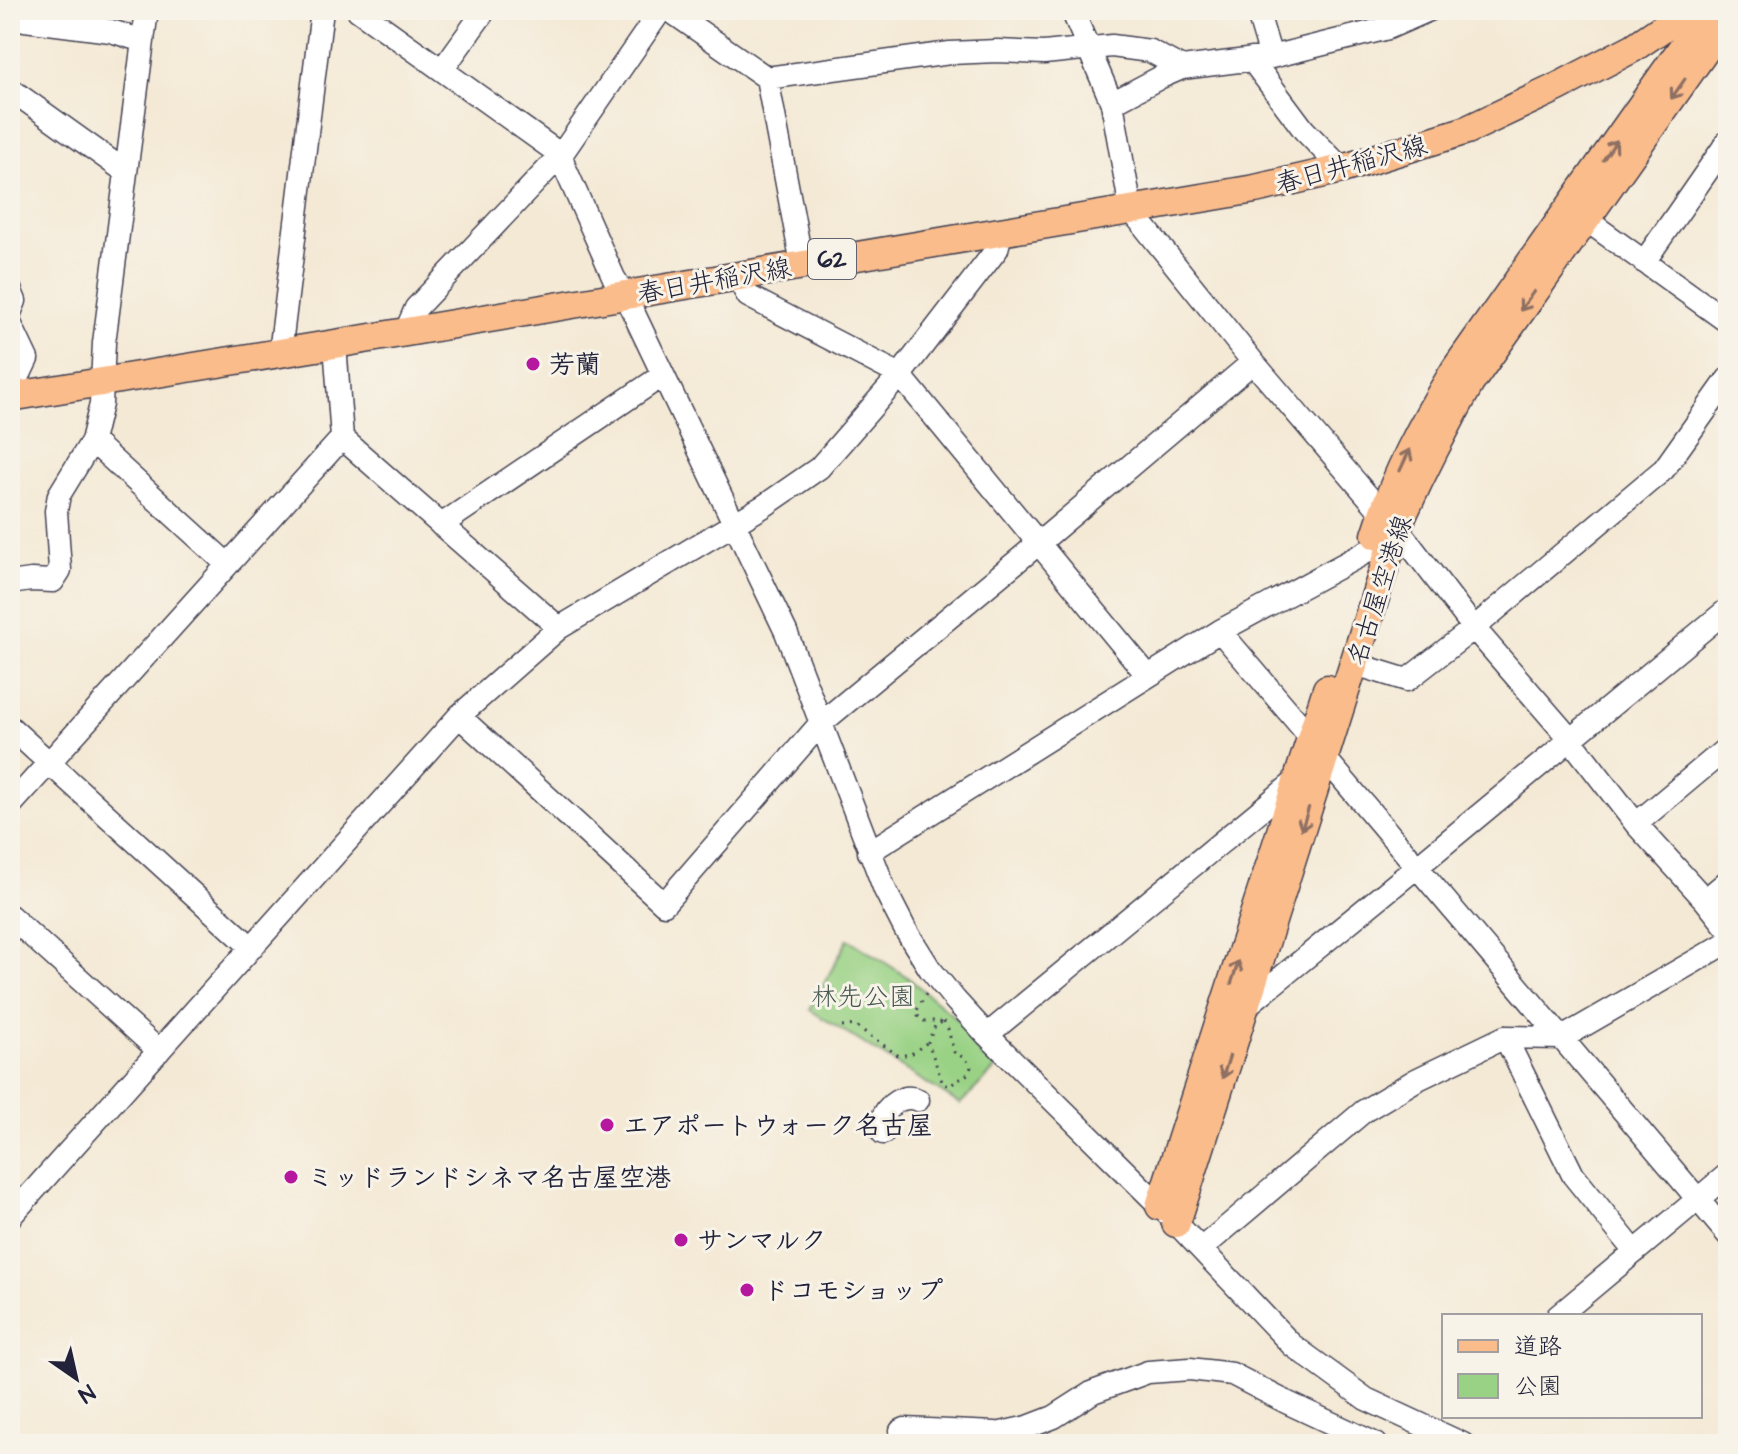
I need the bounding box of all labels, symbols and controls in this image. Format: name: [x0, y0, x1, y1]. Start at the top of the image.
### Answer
one-way arrow: [1670, 78, 1687, 99]
street label: 春日井稲沢線: [1271, 127, 1431, 203]
one-way arrow: [1602, 139, 1618, 161]
road number: 62: [808, 239, 856, 279]
street label: 春日井稲沢線: [634, 250, 794, 312]
one-way arrow: [1519, 289, 1535, 311]
place label: 芳蘭: [549, 347, 601, 383]
marker: 芳蘭: [524, 355, 542, 373]
one-way arrow: [1398, 448, 1413, 472]
street label: 名古屋空港線: [1339, 511, 1421, 670]
one-way arrow: [1297, 807, 1312, 832]
one-way arrow: [1228, 959, 1243, 985]
park label: 林先公園: [811, 979, 915, 1015]
one-way arrow: [1217, 1054, 1232, 1079]
place label: エアポートウォーク名古屋: [623, 1108, 933, 1144]
marker: エアポートウォーク名古屋: [598, 1116, 616, 1134]
place label: ミッドランドシネマ名古屋空港: [307, 1160, 671, 1196]
marker: ミッドランドシネマ名古屋空港: [282, 1168, 300, 1186]
place label: サンマルク: [697, 1223, 826, 1259]
marker: サンマルク: [672, 1231, 690, 1249]
place label: ドコモショップ: [763, 1273, 943, 1309]
marker: ドコモショップ: [738, 1281, 756, 1299]
legend: [1442, 1314, 1702, 1418]
text: 道路: [1514, 1330, 1562, 1364]
north arrow: [36, 1338, 116, 1418]
text: 公園: [1514, 1370, 1562, 1404]
text: N: [72, 1377, 101, 1410]

